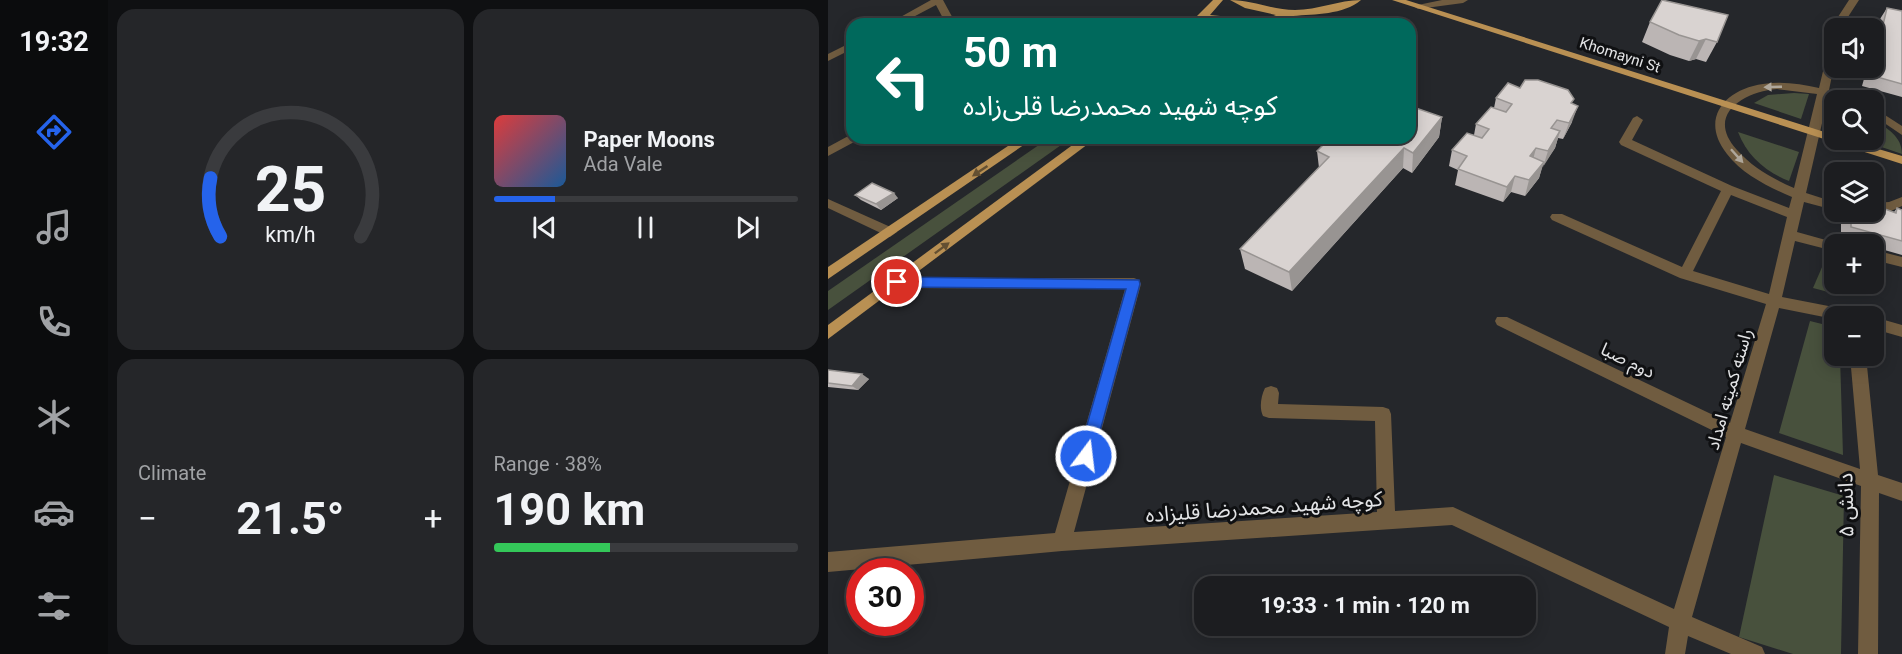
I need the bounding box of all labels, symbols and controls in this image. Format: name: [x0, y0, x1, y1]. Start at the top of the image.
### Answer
map controls: [1824, 18, 1884, 366]
button: sound: [1824, 18, 1884, 78]
text: 19:32: [19, 26, 89, 58]
text: 50 m: [963, 28, 1058, 77]
street label: Khomayni St: [1577, 33, 1663, 77]
icon: left: [864, 42, 942, 120]
one-way arrow: [1763, 83, 1782, 92]
text: کوچه شهید محمدرضا قلی‌زاده: [963, 90, 1277, 122]
button: search: [1824, 90, 1884, 150]
icon: directions: [33, 111, 75, 153]
text: Paper Moons: [584, 127, 715, 152]
one-way arrow: [1730, 149, 1744, 164]
text: Ada Vale: [584, 152, 662, 176]
text: 25: [254, 153, 326, 226]
button: layers: [1824, 162, 1884, 222]
one-way arrow: [972, 165, 988, 177]
icon: music: [33, 206, 75, 248]
icon: previous: [528, 211, 561, 244]
icon: pause: [629, 211, 662, 244]
icon: next: [731, 211, 764, 244]
text: km/h: [265, 222, 315, 247]
button: +: [1824, 234, 1884, 294]
one-way arrow: [934, 242, 950, 254]
pin: [871, 256, 922, 307]
icon: arrive: [880, 265, 913, 298]
icon: phone: [33, 301, 75, 343]
button: −: [1824, 306, 1884, 366]
street label: راسته کمیته امداد: [1702, 326, 1757, 452]
street label: دوم صبا: [1596, 338, 1658, 386]
icon: climate: [33, 396, 75, 438]
position arrow: [1054, 424, 1118, 488]
text: Range · 38%: [494, 452, 602, 476]
text: Climate: [138, 461, 206, 485]
street label: دانش ۵: [1833, 473, 1859, 537]
text: 190 km: [494, 483, 645, 536]
street label: کوچه شهید محمدرضا قلیزاده: [1145, 487, 1384, 528]
icon: car: [33, 491, 75, 533]
text: 21.5°: [236, 492, 344, 545]
text: −: [138, 499, 157, 538]
text: +: [424, 499, 443, 538]
speed limit sign: 30: [846, 558, 924, 636]
icon: filters: [33, 585, 75, 627]
text: 19:33 · 1 min · 120 m: [1260, 593, 1470, 618]

